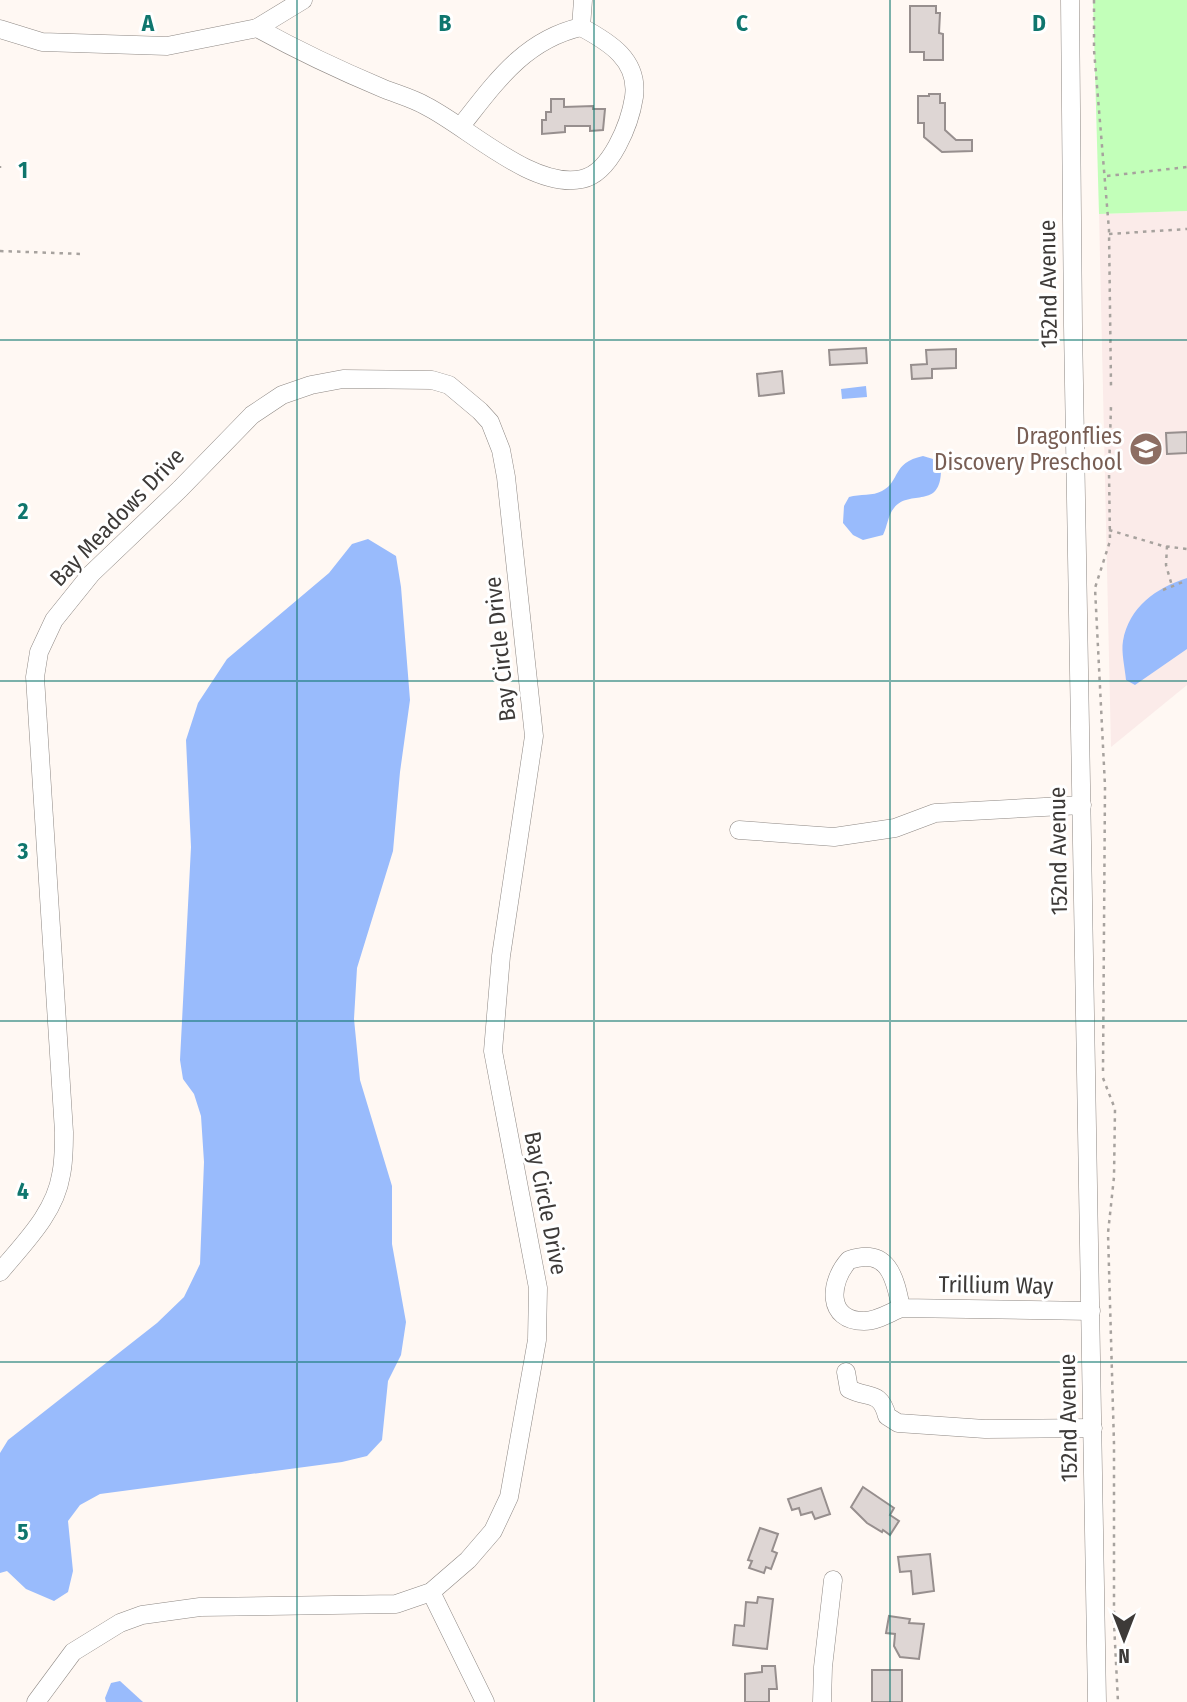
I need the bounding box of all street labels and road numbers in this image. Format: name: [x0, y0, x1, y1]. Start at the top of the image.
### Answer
street label: 152nd Avenue: [1033, 220, 1063, 348]
street label: Bay Meadows Drive: [44, 442, 190, 592]
street label: Bay Circle Drive: [478, 575, 522, 723]
street label: 152nd Avenue: [1043, 787, 1073, 915]
street label: Bay Circle Drive: [518, 1129, 574, 1277]
street label: Trillium Way: [938, 1270, 1054, 1300]
street label: 152nd Avenue: [1053, 1354, 1083, 1482]

